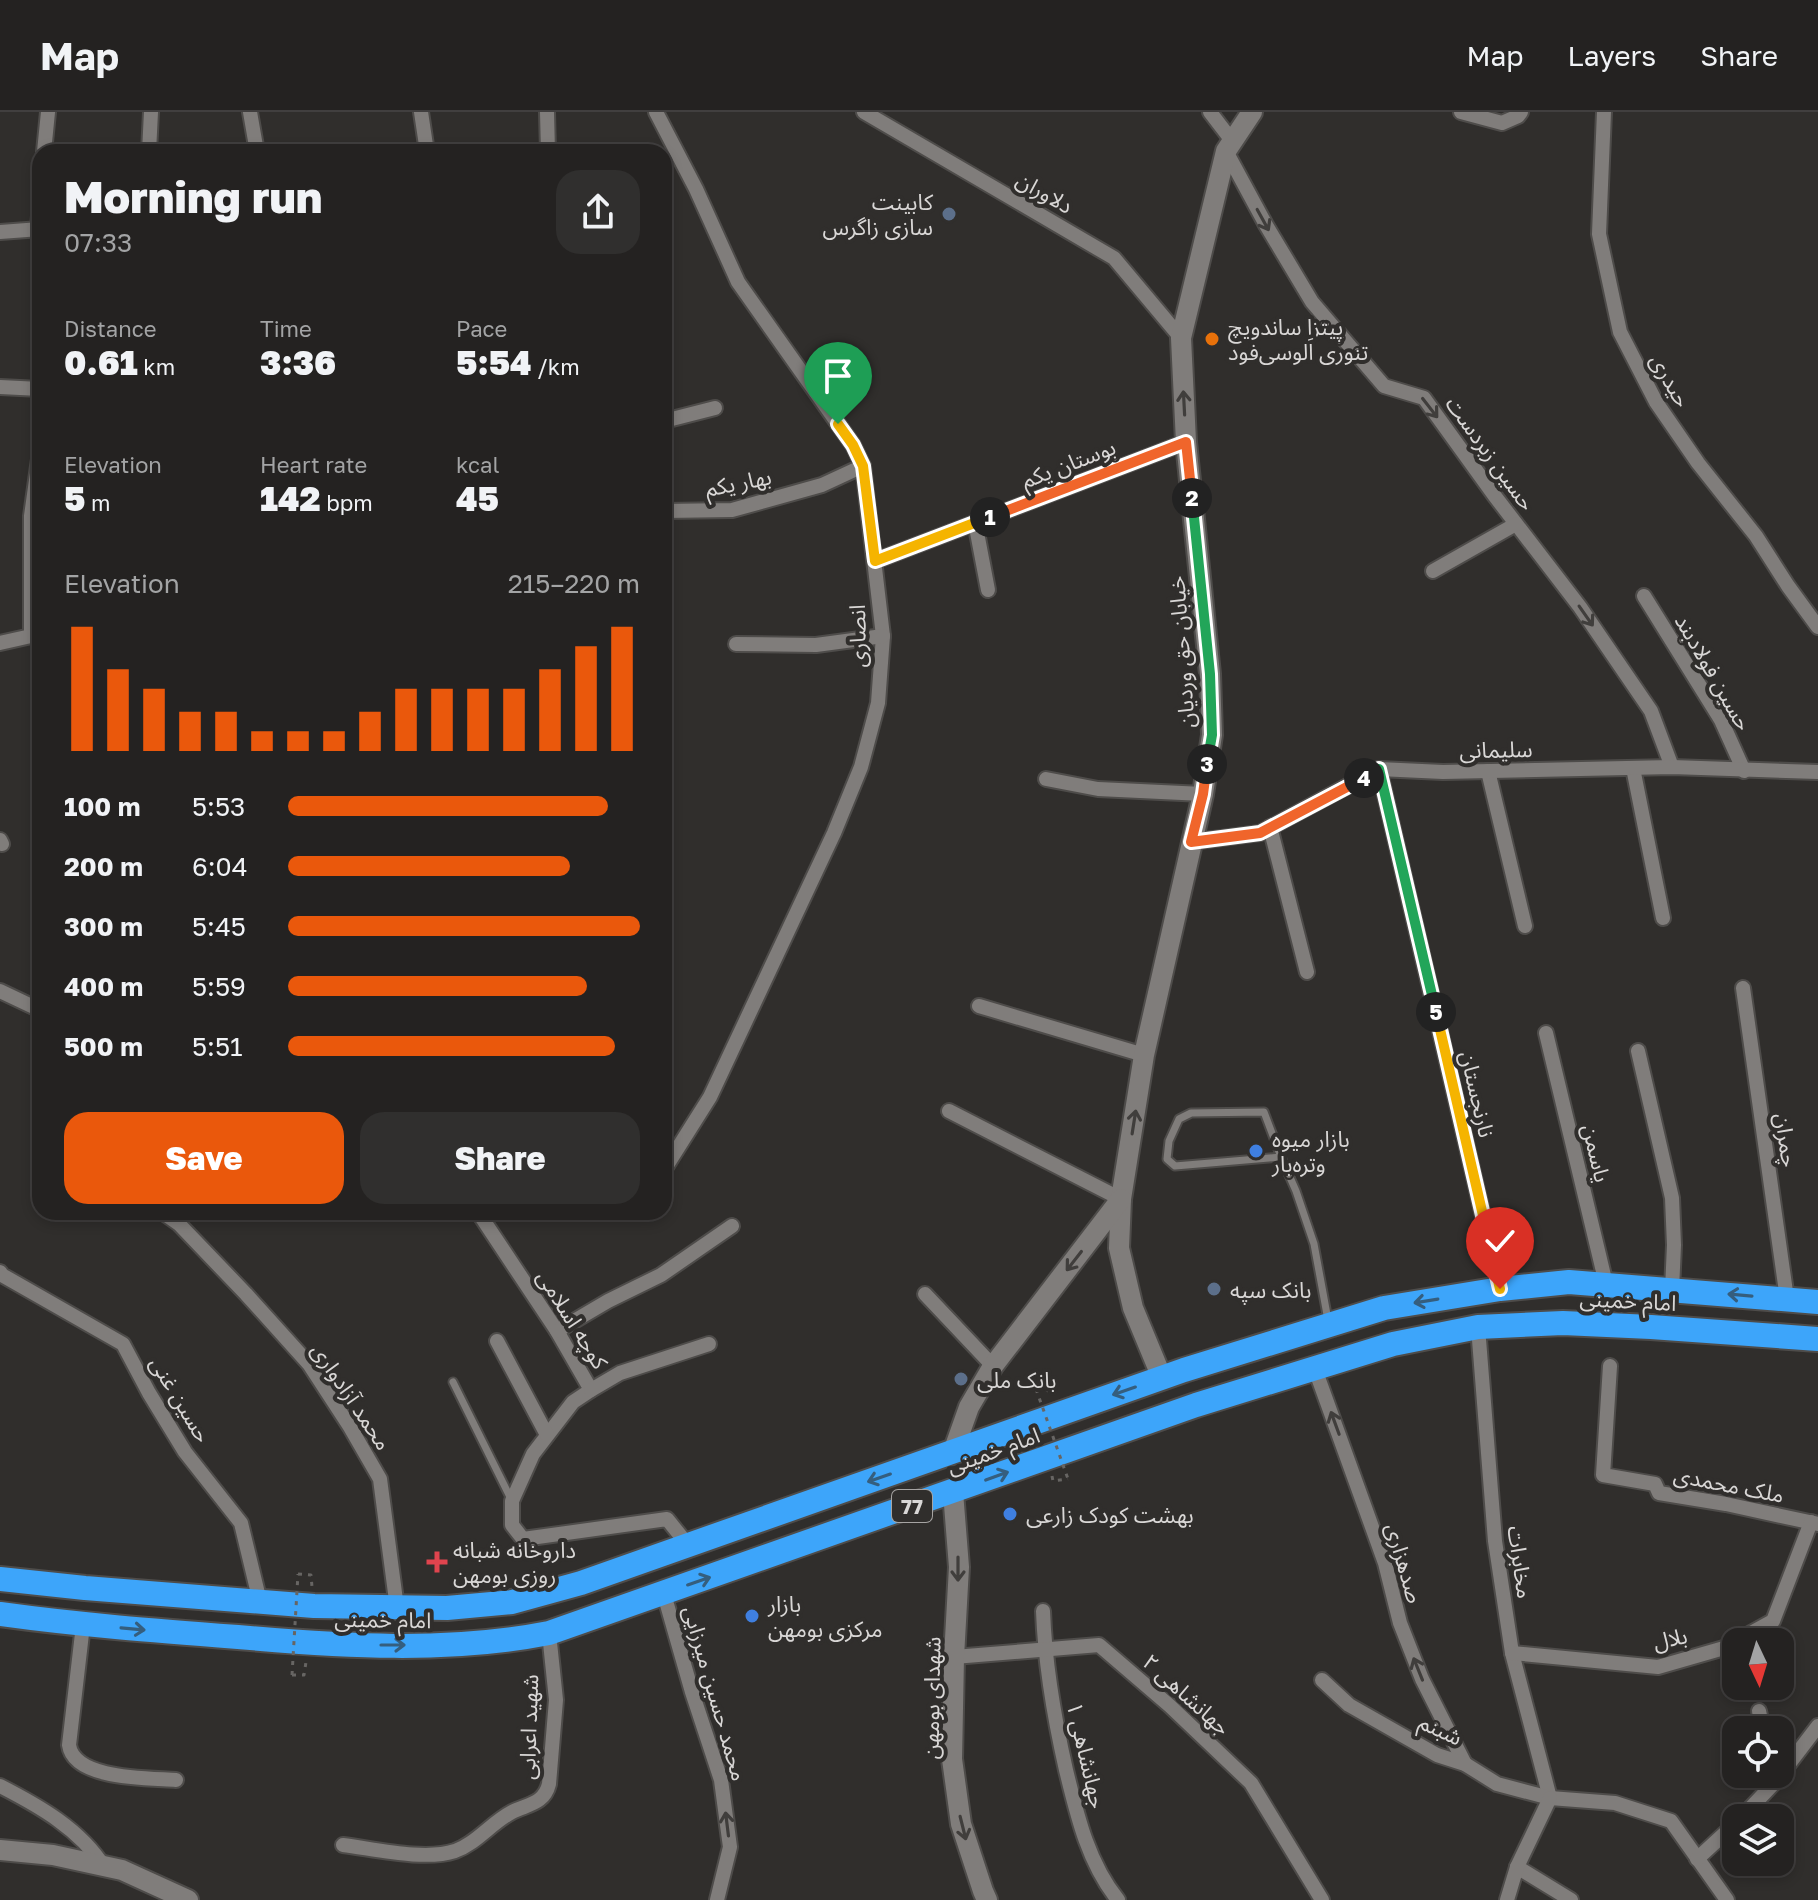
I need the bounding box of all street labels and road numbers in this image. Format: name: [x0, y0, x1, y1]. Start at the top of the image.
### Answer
street label: دلاوران: [1011, 165, 1078, 220]
street label: حیدری: [1644, 348, 1697, 412]
street label: حسین زبردست: [1440, 391, 1541, 516]
street label: بوستان یکم: [1017, 433, 1120, 497]
street label: بهار یکم: [702, 462, 774, 506]
street label: خیابان حق وردیان: [1162, 575, 1201, 729]
street label: انصاری: [843, 604, 872, 668]
street label: حسین فولادبند: [1670, 609, 1758, 735]
street label: سلیمانی: [1459, 735, 1533, 763]
street label: نارنجستان: [1454, 1048, 1501, 1140]
street label: چمران: [1768, 1111, 1804, 1169]
street label: یاسمن: [1577, 1121, 1617, 1185]
street label: کوچه اسلامی: [530, 1264, 615, 1376]
street label: امام خمینی: [1579, 1284, 1677, 1320]
street label: محمد آزادواری: [305, 1337, 398, 1455]
street label: حسین غنی: [145, 1351, 217, 1447]
street label: امام خمینی: [943, 1421, 1045, 1483]
street label: ملک محمدی: [1672, 1460, 1786, 1508]
road number: 77: [892, 1490, 932, 1522]
street label: صدهزاری: [1380, 1520, 1429, 1607]
street label: مخابرات: [1503, 1524, 1539, 1600]
street label: محمد حسین میرزایی: [677, 1602, 754, 1784]
street label: امام خمینی: [334, 1605, 432, 1637]
street label: بلال: [1650, 1621, 1690, 1655]
street label: شهدای بومهن: [916, 1636, 946, 1760]
street label: جهانشاهی ۲: [1138, 1648, 1236, 1740]
street label: شهید اعرابی: [513, 1674, 543, 1780]
street label: جهانشاهی ۱: [1062, 1699, 1112, 1811]
street label: شبنم: [1413, 1707, 1467, 1754]

